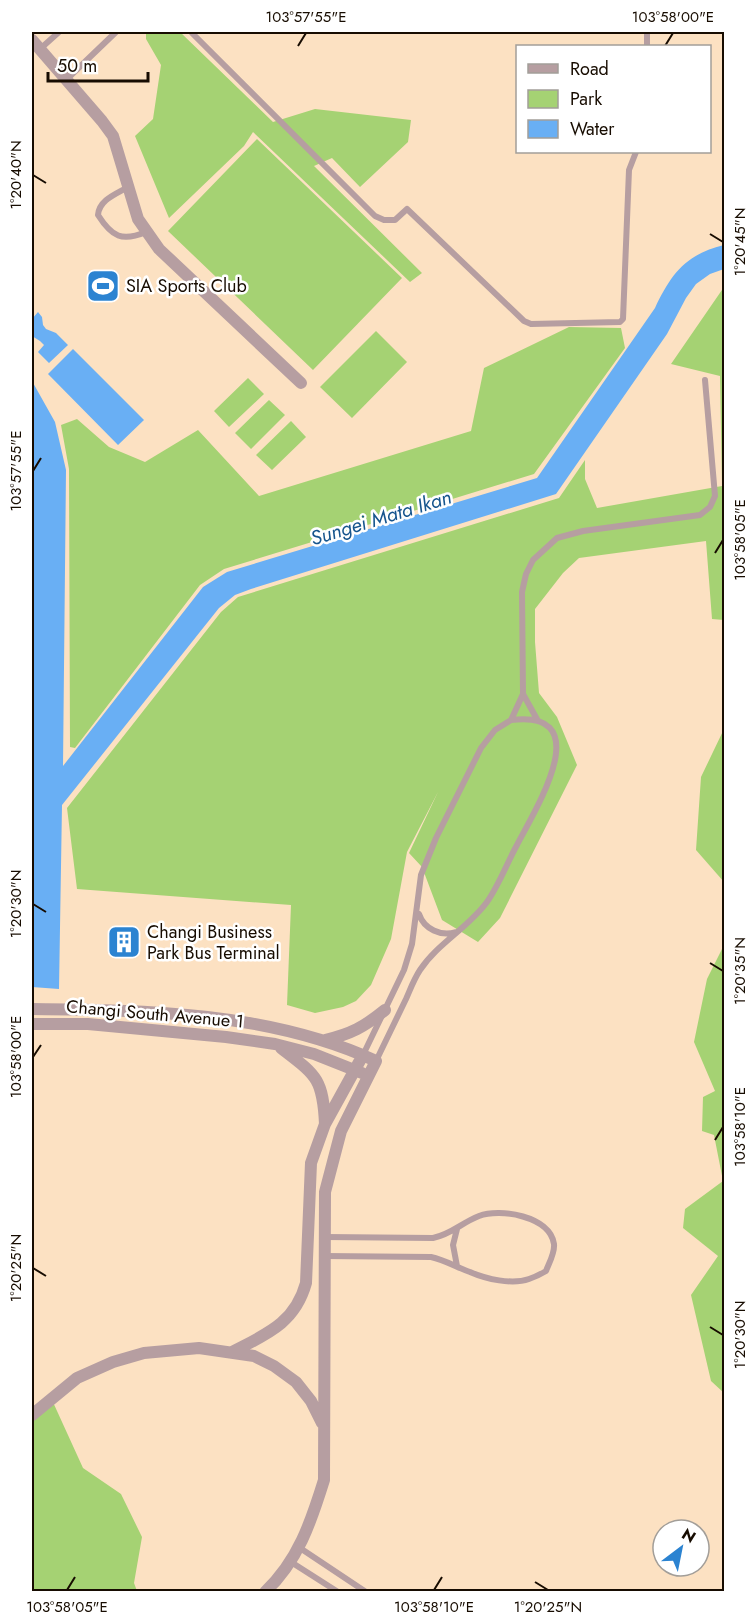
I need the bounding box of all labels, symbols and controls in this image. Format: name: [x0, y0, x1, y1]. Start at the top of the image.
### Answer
text: 103°57'55"E: [266, 6, 346, 28]
text: 103°58'00"E: [632, 6, 714, 28]
scale bar: [48, 45, 148, 83]
legend: [516, 45, 711, 153]
text: 50 m: [57, 53, 97, 79]
text: Road: [570, 56, 609, 82]
text: Park: [570, 86, 602, 112]
text: Water: [570, 116, 615, 142]
text: 1°20'40"N: [5, 140, 27, 210]
text: 1°20'45"N: [729, 208, 751, 276]
sports icon: SIA Sports Club: [85, 268, 121, 304]
place label: SIA Sports Club: [126, 273, 247, 299]
text: 103°57'55"E: [5, 431, 27, 511]
water label: Sungei Mata Ikan: [307, 483, 455, 553]
text: 103°58'05"E: [729, 499, 751, 581]
text: 1°20'30"N: [5, 870, 27, 938]
place label: Changi Business Park Bus Terminal: [147, 919, 280, 966]
building icon: Changi Business Park Bus Terminal: [106, 924, 142, 960]
text: 1°20'35"N: [729, 937, 751, 1005]
street label: Changi South Avenue 1: [65, 993, 245, 1035]
text: 103°58'00"E: [5, 1016, 27, 1098]
text: 103°58'10"E: [729, 1087, 751, 1167]
text: 1°20'25"N: [5, 1234, 27, 1302]
text: 1°20'30"N: [729, 1301, 751, 1369]
north arrow: [651, 1518, 711, 1578]
text: N: [677, 1523, 700, 1549]
text: 103°58'05"E: [26, 1596, 108, 1618]
text: 103°58'10"E: [394, 1596, 474, 1618]
text: 1°20'25"N: [514, 1596, 582, 1618]

